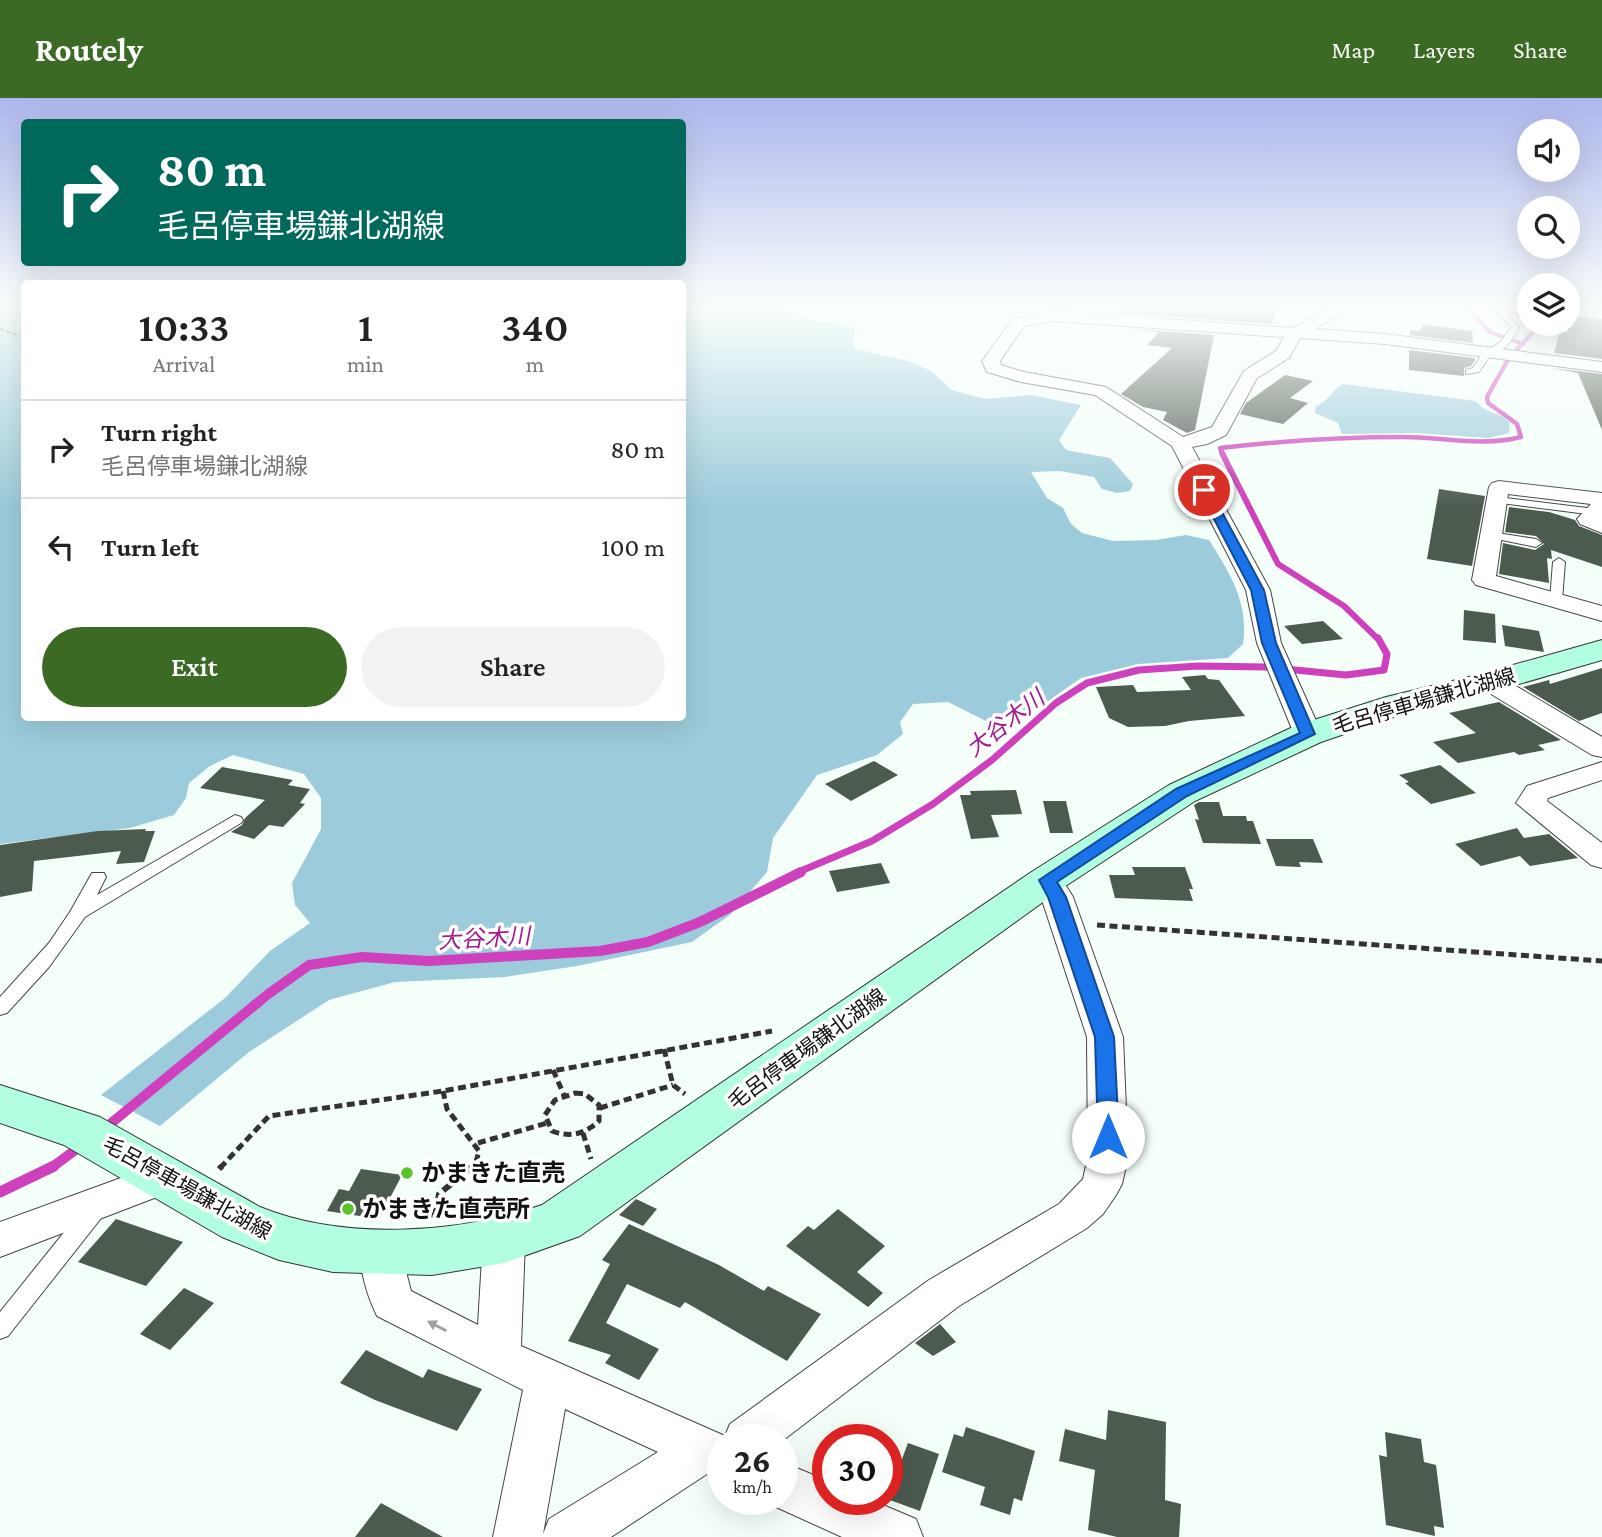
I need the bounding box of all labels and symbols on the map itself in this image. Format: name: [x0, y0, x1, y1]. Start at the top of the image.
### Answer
pin: [1174, 460, 1234, 520]
street label: 毛呂停車場鎌北湖線: [1330, 663, 1518, 739]
water label: 大谷木川: [961, 683, 1052, 762]
water label: 大谷木川: [437, 922, 534, 953]
street label: 毛呂停車場鎌北湖線: [723, 984, 891, 1114]
position arrow: [1071, 1100, 1145, 1174]
street label: 毛呂停車場鎌北湖線: [99, 1132, 275, 1244]
place label: かまきた直売: [421, 1159, 565, 1186]
marker: かまきた直売: [399, 1165, 415, 1181]
place label: かまきた直売所: [362, 1195, 530, 1222]
marker: かまきた直売所: [340, 1201, 356, 1217]
one-way arrow: [427, 1321, 447, 1332]
speed limit sign: 30: [812, 1424, 903, 1515]

